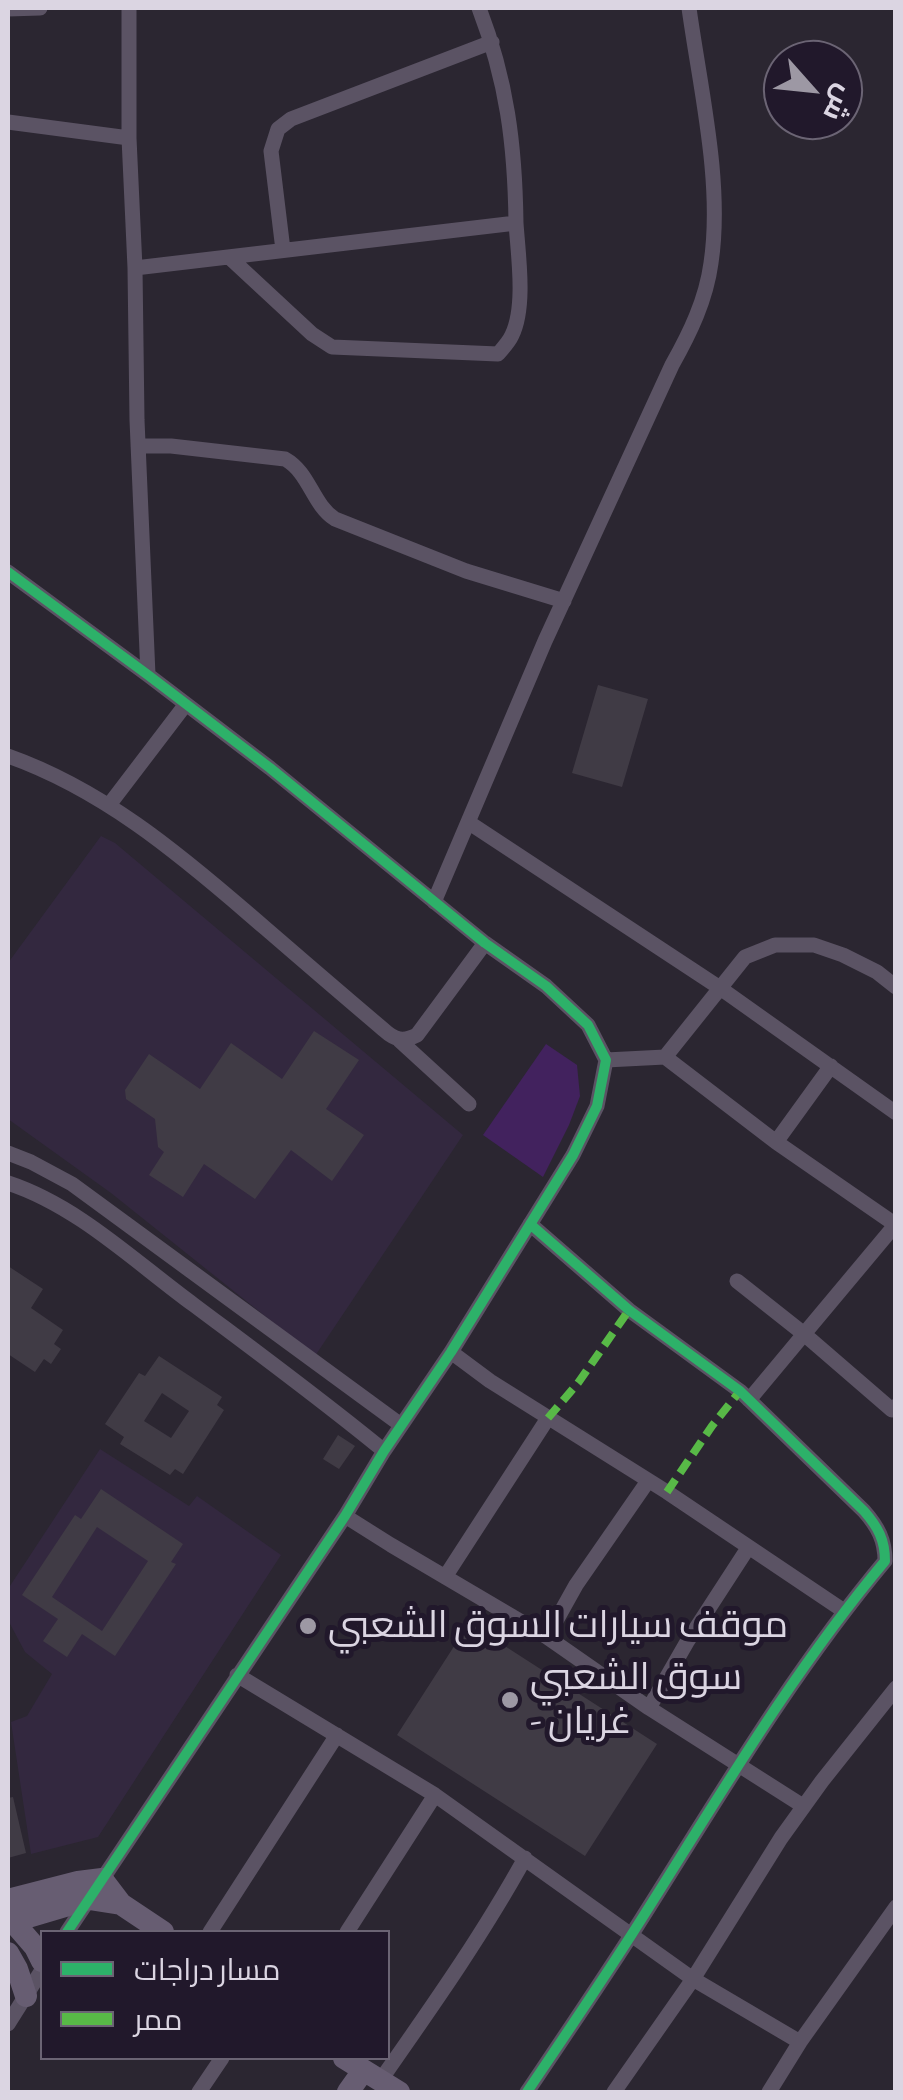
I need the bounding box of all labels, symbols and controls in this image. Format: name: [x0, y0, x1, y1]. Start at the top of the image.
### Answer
north arrow: [763, 40, 863, 140]
text: ش: [817, 80, 859, 125]
place label: موقف سيارات السوق الشعبي: [328, 1603, 788, 1649]
marker: موقف سيارات السوق الشعبي: [297, 1615, 319, 1637]
place label: سوق الشعبي - غريان: [530, 1655, 742, 1745]
marker: سوق الشعبي - غريان: [499, 1689, 521, 1711]
legend: [40, 1930, 390, 2060]
text: مسار دراجات: [134, 1956, 280, 1986]
text: ممر: [134, 2006, 183, 2036]

